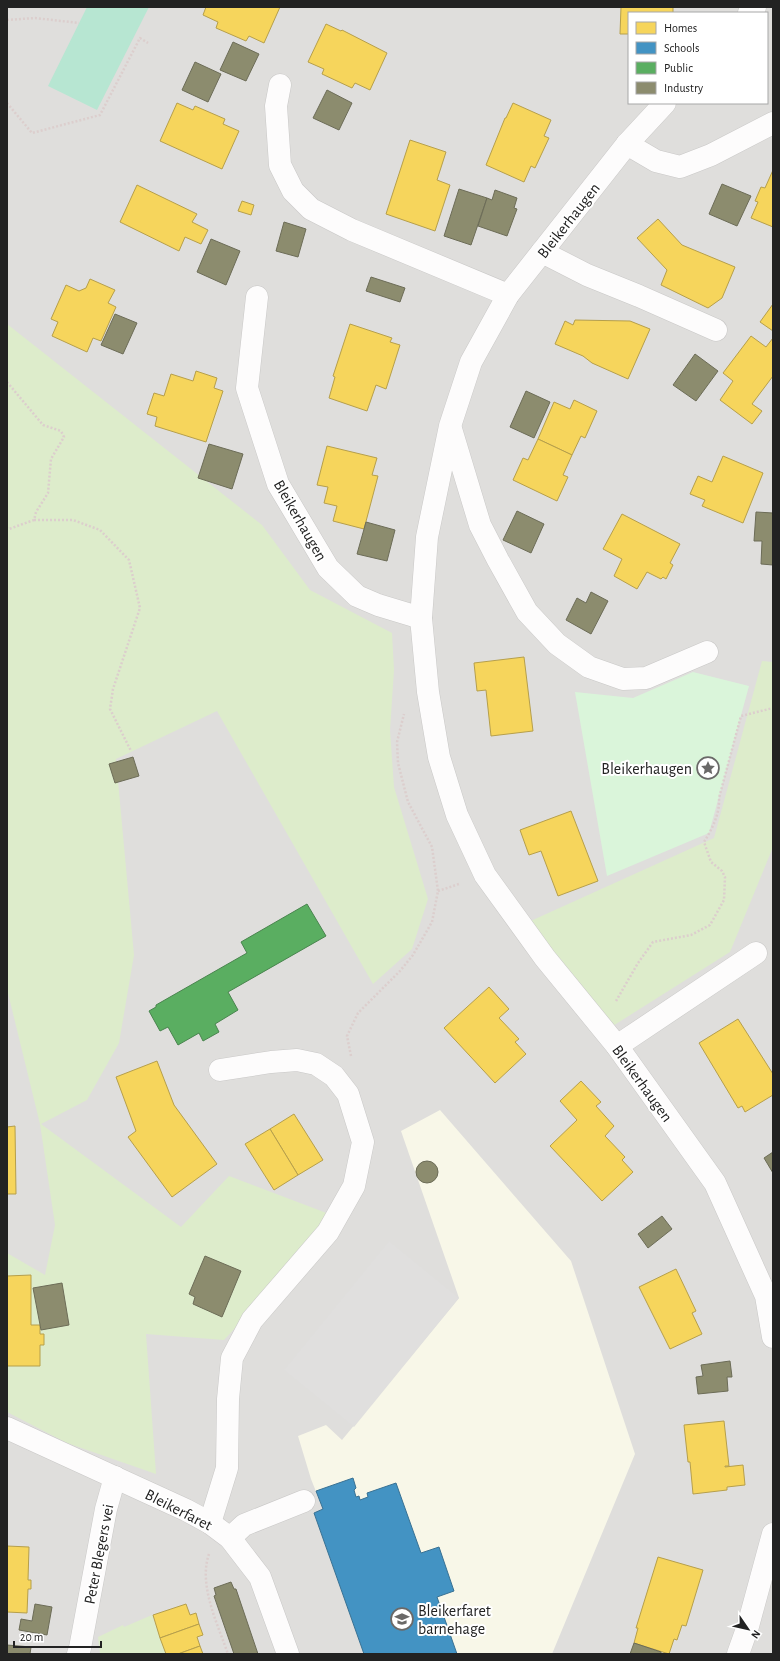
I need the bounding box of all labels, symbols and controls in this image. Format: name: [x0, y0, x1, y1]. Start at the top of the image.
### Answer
legend: [628, 12, 768, 104]
text: Homes: [664, 22, 697, 34]
text: Schools: [664, 42, 699, 54]
text: Public: [664, 62, 693, 74]
text: Industry: [664, 82, 703, 95]
street label: Bleikerhaugen: [535, 180, 603, 261]
street label: Bleikerhaugen: [271, 477, 330, 564]
place icon: Bleikerhaugen: [695, 755, 721, 781]
place label: Bleikerhaugen: [601, 761, 692, 777]
street label: Bleikerhaugen: [609, 1042, 675, 1125]
street label: Bleikerfaret: [142, 1486, 215, 1534]
street label: Peter Blegers vei: [81, 1503, 117, 1606]
place label: Bleikerfaret barnehage: [418, 1603, 491, 1637]
school or university icon: Bleikerfaret barnehage: [389, 1606, 415, 1632]
north arrow: [728, 1609, 768, 1649]
scale bar: [14, 1623, 101, 1649]
text: N: [749, 1628, 763, 1641]
text: 20 m: [20, 1631, 43, 1643]

